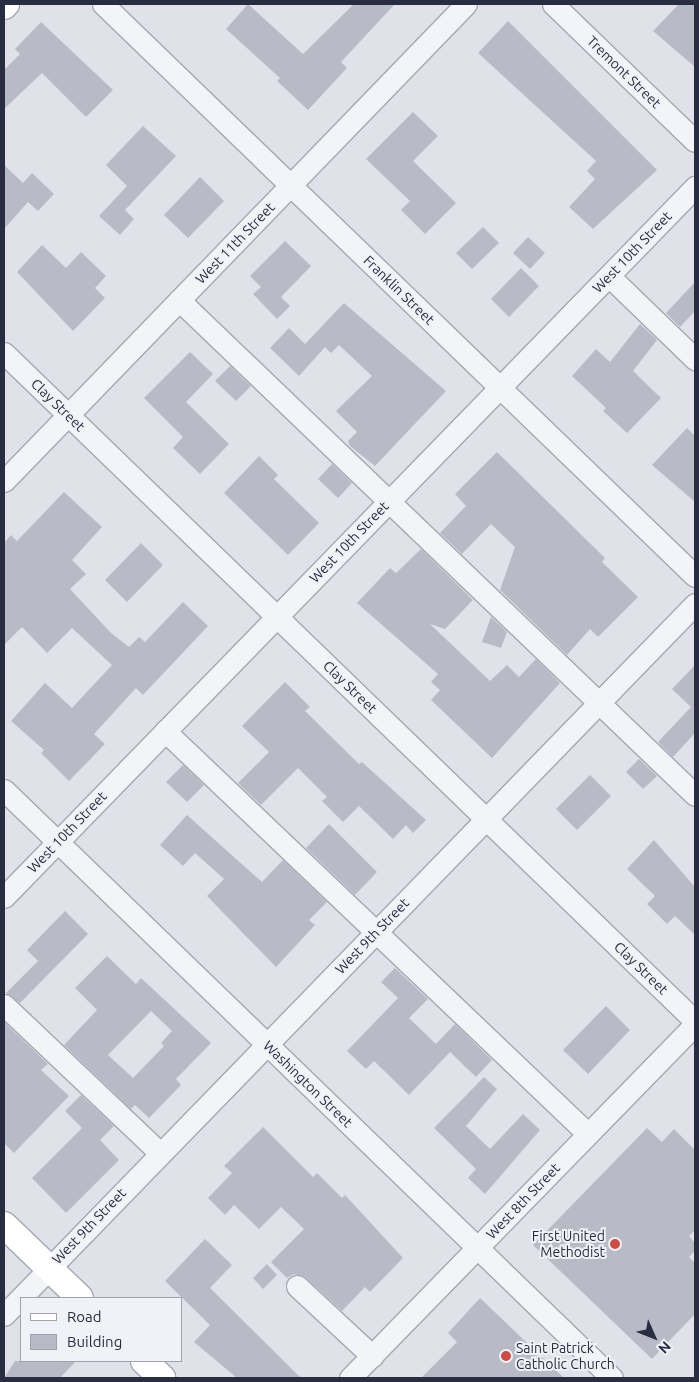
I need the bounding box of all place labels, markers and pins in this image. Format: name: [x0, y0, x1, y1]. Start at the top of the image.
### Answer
place label: First United Methodist: [532, 1228, 605, 1260]
marker: First United Methodist: [609, 1238, 621, 1250]
place label: Saint Patrick Catholic Church: [516, 1340, 615, 1372]
marker: Saint Patrick Catholic Church: [500, 1350, 512, 1362]

